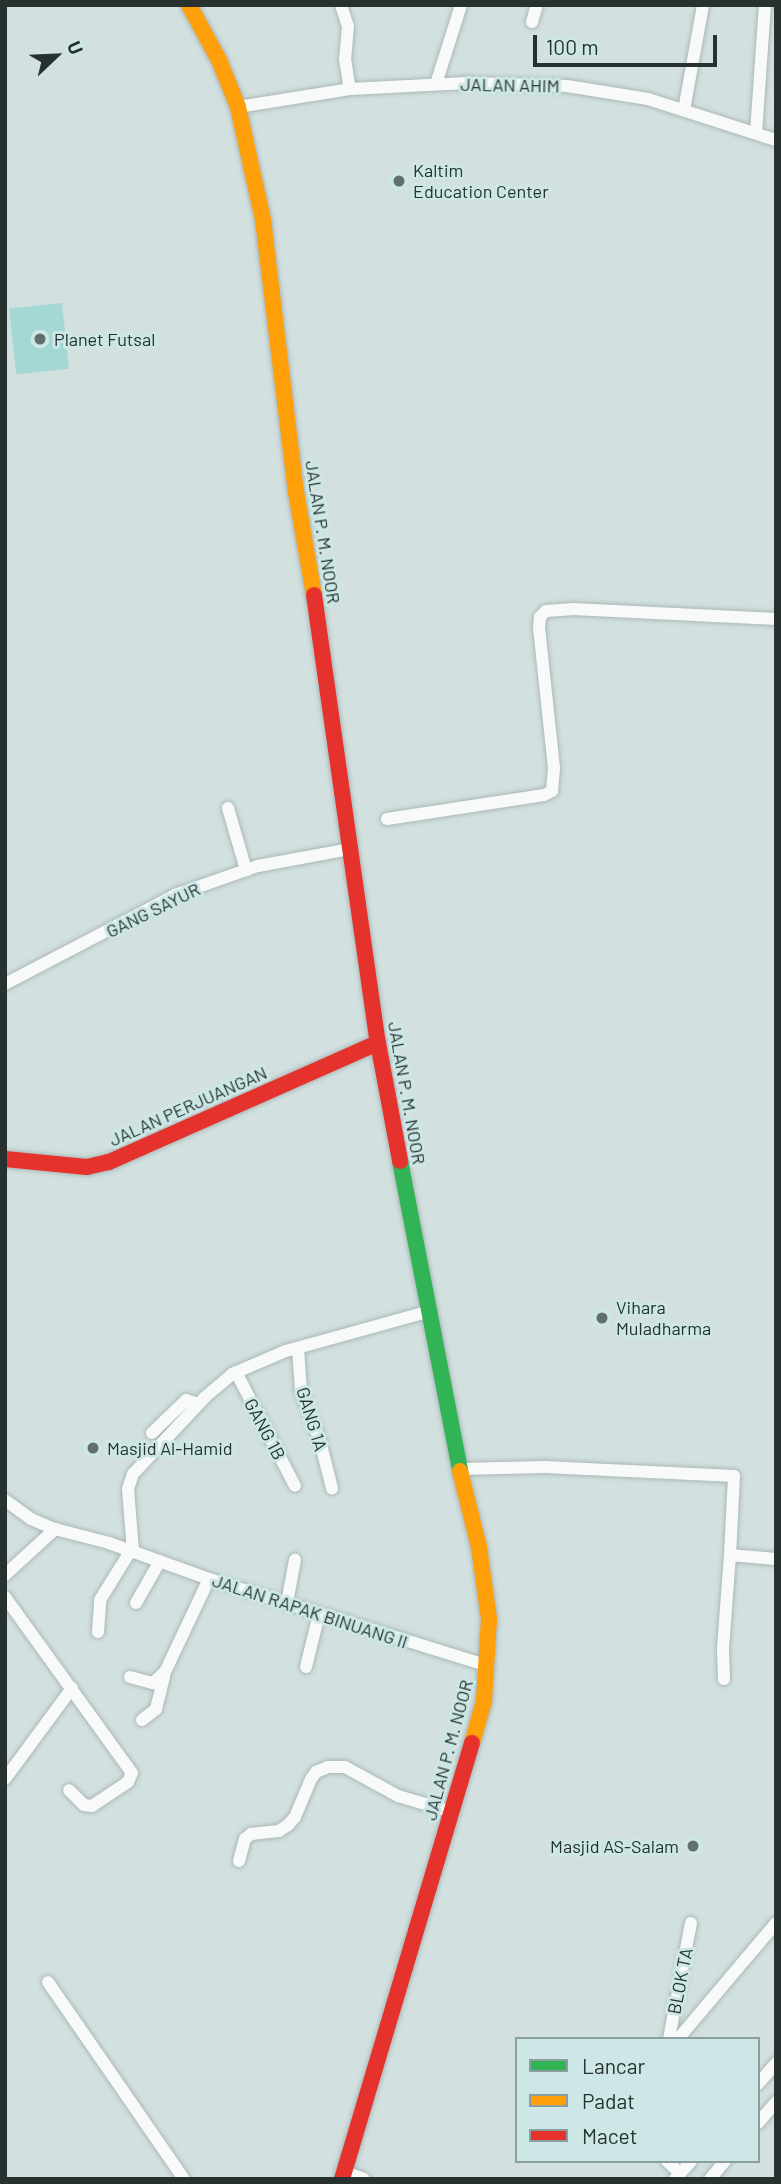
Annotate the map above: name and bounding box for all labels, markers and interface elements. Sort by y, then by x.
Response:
north arrow [21,21,91,91]
scale bar [536,21,720,65]
text: 100 m [546,34,599,59]
text: U [63,38,89,58]
street label: JALAN AHIM [460,73,560,97]
place label: Kaltim Education Center [413,160,549,202]
marker: Kaltim Education Center [391,173,407,189]
place label: Planet Futsal [54,328,155,350]
marker: Planet Futsal [32,331,48,347]
street label: JALAN P. M. NOOR [301,459,345,605]
street label: GANG SAYUR [103,878,203,942]
street label: JALAN P. M. NOOR [384,1020,430,1166]
street label: JALAN PERJUANGAN [106,1061,270,1151]
place label: Vihara Muladharma [616,1297,711,1340]
marker: Vihara Muladharma [594,1310,610,1326]
street label: GANG 1A [292,1384,332,1454]
street label: GANG 1B [240,1395,290,1463]
place label: Masjid Al-Hamid [107,1437,233,1459]
marker: Masjid Al-Hamid [85,1440,101,1456]
street label: JALAN RAPAK BINUANG II [210,1569,410,1653]
street label: JALAN P. M. NOOR [419,1677,477,1823]
place label: Masjid AS-Salam [550,1835,679,1857]
marker: Masjid AS-Salam [685,1838,701,1854]
street label: BLOK TA [663,1946,697,2016]
legend [515,2037,760,2163]
text: Lancar [582,2053,645,2078]
text: Padat [582,2088,635,2113]
text: Macet [582,2123,637,2148]

